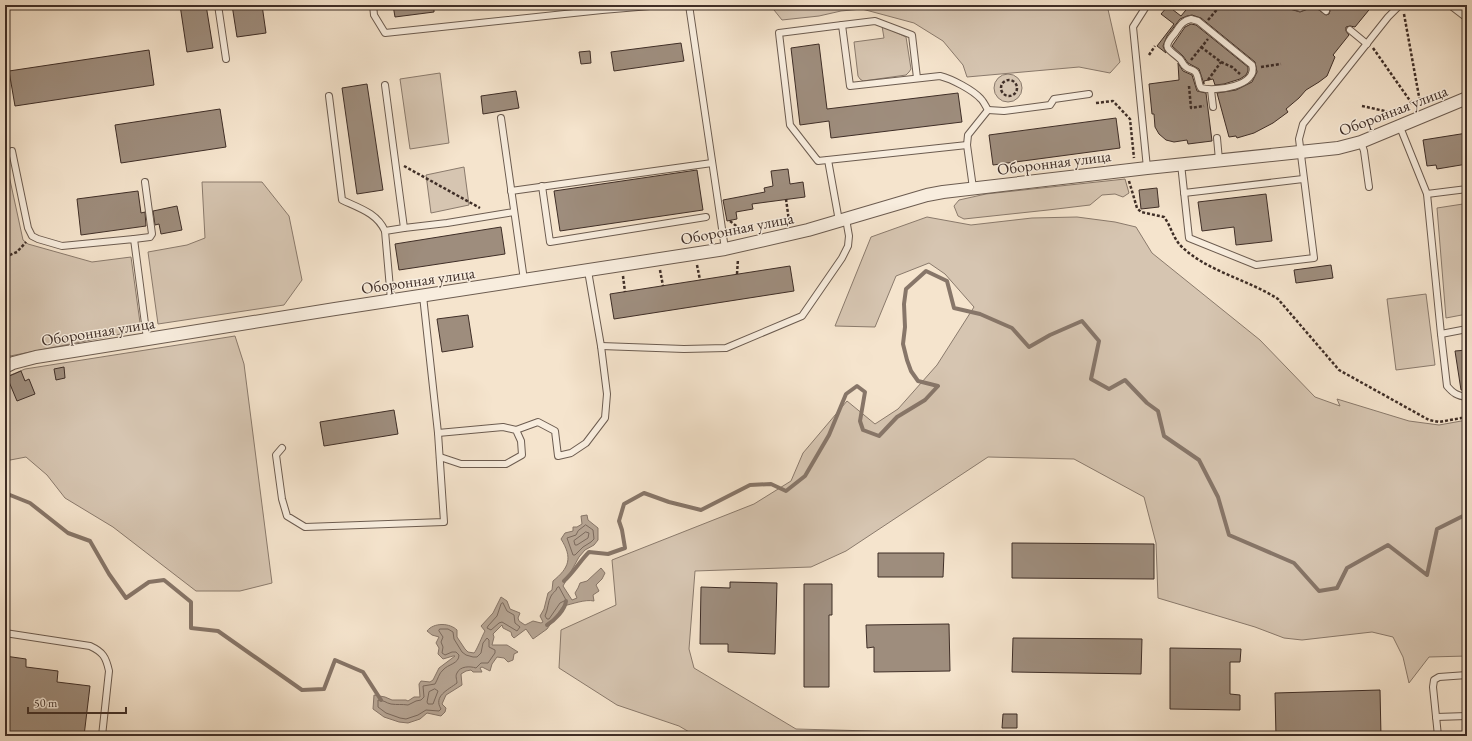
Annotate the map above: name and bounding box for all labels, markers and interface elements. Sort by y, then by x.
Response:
street label: Оборонная улица [1336,80,1451,141]
street label: Оборонная улица [996,145,1113,180]
street label: Оборонная улица [679,207,796,250]
street label: Оборонная улица [360,262,477,299]
street label: Оборонная улица [40,312,157,351]
scale bar [28,689,126,715]
text: 50 m [34,695,58,711]

